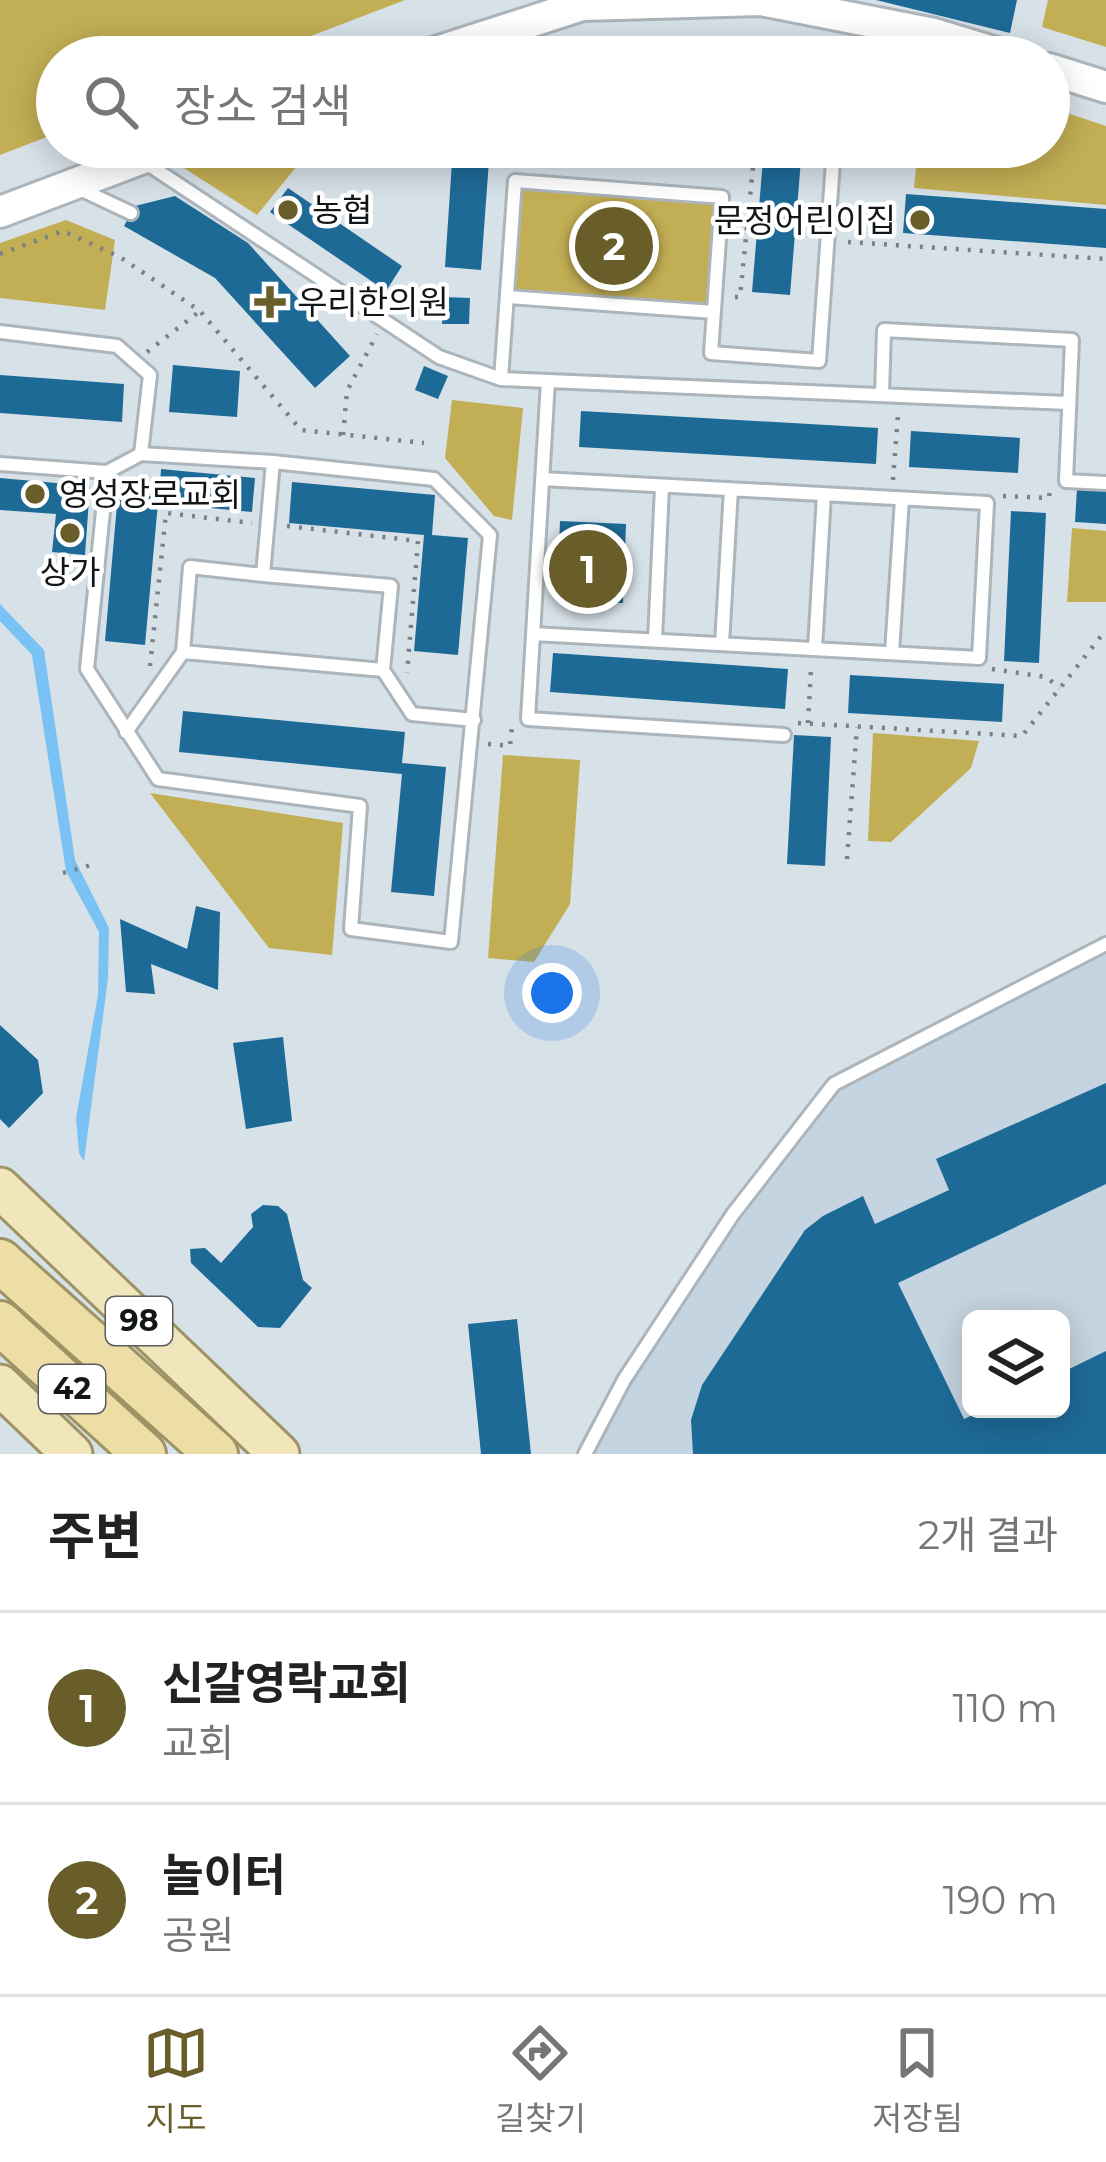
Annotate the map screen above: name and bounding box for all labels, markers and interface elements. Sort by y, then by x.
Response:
search box [36,36,1070,168]
icon: search [78,69,144,135]
text: 장소 검색 [174,78,351,133]
place label: 농협 [312,190,373,230]
marker: 농협 [275,197,301,223]
place label: 문정어린이집 [714,200,896,240]
pin: 2 [575,201,653,291]
marker: 문정어린이집 [907,207,933,233]
place label: 우리한의원 [297,282,449,322]
marker: 우리한의원 [254,286,286,318]
place label: 영성장로교회 [59,474,241,514]
marker: 영성장로교회 [22,481,48,507]
marker: 상가 [57,520,83,546]
pin: 1 [549,524,627,614]
place label: 상가 [40,552,100,592]
your location [522,963,582,1023]
road number: 98 [106,1297,172,1345]
map controls [962,1310,1070,1418]
button: layers [962,1310,1070,1418]
road number: 42 [39,1365,105,1413]
text: 주변 [48,1505,142,1567]
text: 2개 결과 [918,1511,1058,1559]
text: 신갈영락교회 [162,1655,410,1710]
text: 1 [79,1684,95,1732]
text: 110 m [952,1684,1058,1732]
text: 교회 [162,1719,234,1767]
text: 놀이터 [162,1847,286,1902]
text: 2 [75,1876,99,1924]
text: 190 m [943,1876,1058,1924]
text: 공원 [162,1911,234,1959]
tab: 지도 [143,2020,209,2140]
tab: 길찾기 [495,2020,586,2140]
tab: 저장됨 [872,2020,963,2140]

